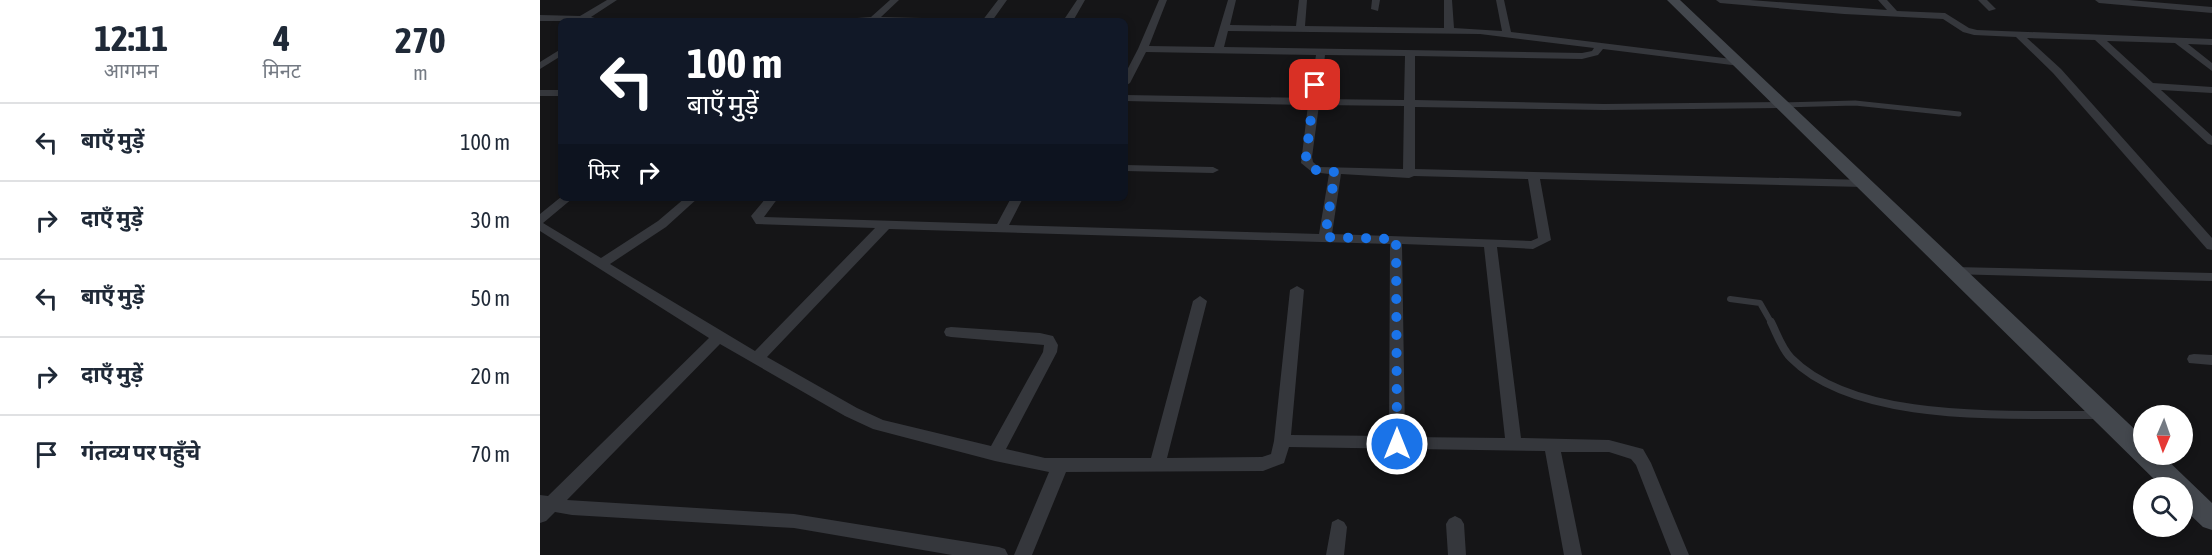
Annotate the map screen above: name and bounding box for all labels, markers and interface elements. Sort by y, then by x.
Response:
text: 12:11 [94,17,168,59]
text: 4 [273,17,290,59]
text: 270 [395,19,446,61]
text: 100 m [687,39,782,87]
icon: left [588,42,666,120]
text: आगमन [104,59,159,82]
text: मिनट [263,59,301,82]
pin [1289,59,1340,110]
text: m [413,61,428,84]
icon: arrive [1298,68,1331,101]
text: बाएँ मुड़ें [687,89,759,120]
icon: left [30,126,63,159]
text: बाएँ मुड़ें [81,127,144,153]
text: 100 m [460,129,510,155]
icon: right [632,156,665,189]
text: फिर [588,158,620,184]
icon: right [30,204,63,237]
text: दाएँ मुड़ें [81,205,143,231]
text: 30 m [470,207,510,233]
icon: left [30,282,63,315]
text: बाएँ मुड़ें [81,283,144,309]
text: 50 m [470,285,510,311]
icon: right [30,360,63,393]
text: दाएँ मुड़ें [81,361,143,387]
text: 20 m [470,363,510,389]
north arrow [2133,405,2193,465]
map controls [2133,405,2193,537]
position arrow [1365,412,1429,476]
icon: arrive [30,438,63,471]
text: गंतव्य पर पहुँचे [81,439,200,465]
text: 70 m [470,441,510,467]
button: search [2133,477,2193,537]

